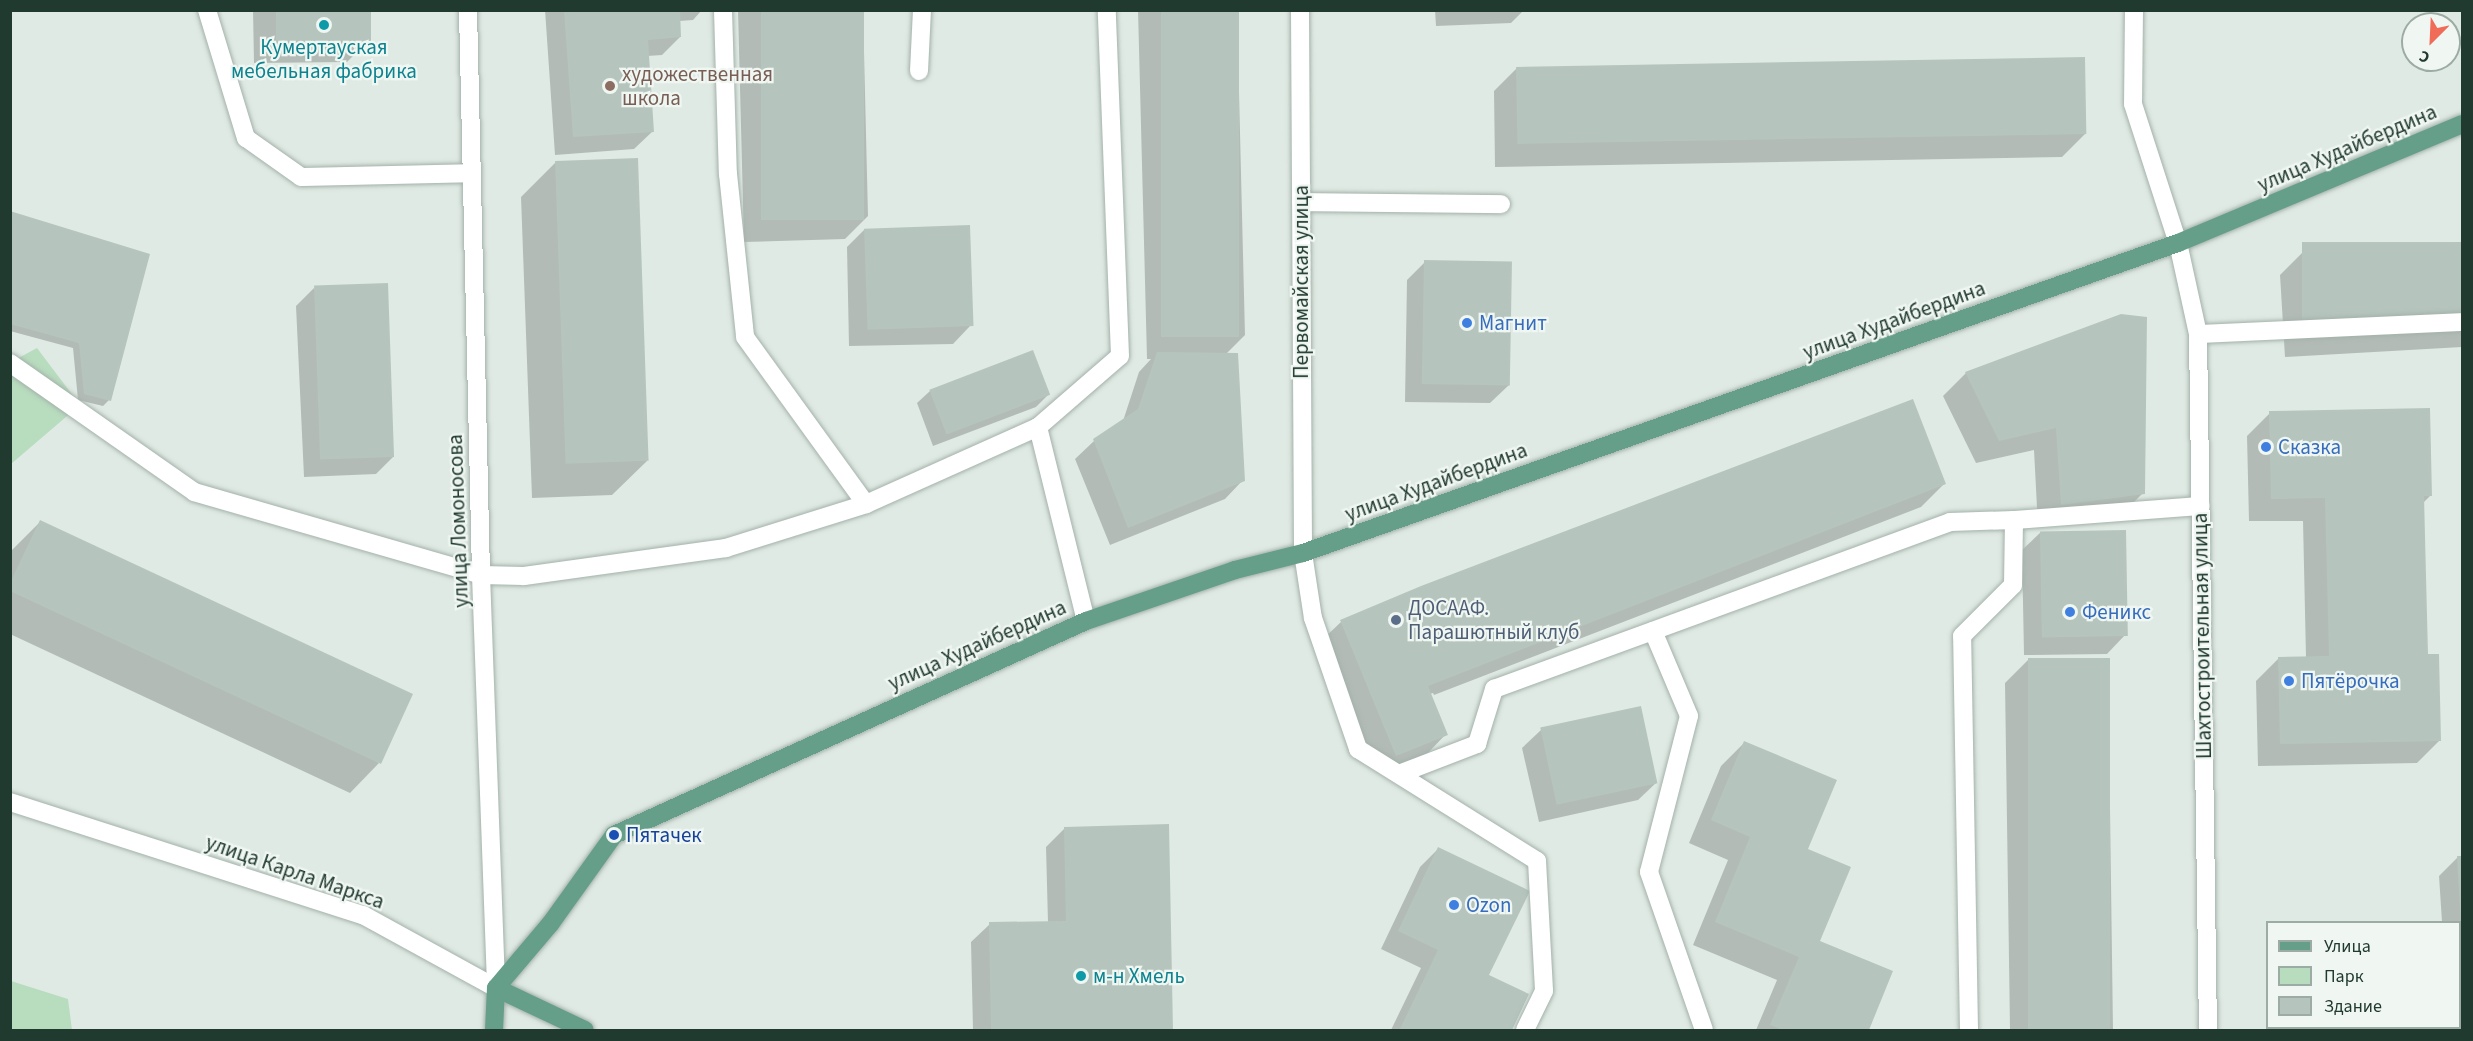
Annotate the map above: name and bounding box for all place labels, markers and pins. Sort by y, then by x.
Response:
marker: Кумертауская мебельная фабрика [317,18,331,32]
place label: Кумертауская мебельная фабрика [231,34,417,84]
place label: художественная школа [622,61,773,111]
marker: художественная школа [603,79,617,93]
place label: Магнит [1479,310,1547,336]
marker: Магнит [1460,316,1474,330]
place label: Сказка [2278,434,2341,460]
marker: Сказка [2259,440,2273,454]
place label: ДОСААФ. Парашютный клуб [1408,595,1579,645]
place label: Феникс [2082,599,2151,625]
marker: Феникс [2063,605,2077,619]
marker: ДОСААФ. Парашютный клуб [1389,613,1403,627]
place label: Пятёрочка [2301,668,2400,694]
marker: Пятёрочка [2282,674,2296,688]
place label: Пятачек [626,822,702,848]
marker: Пятачек [607,828,621,842]
place label: Ozon [1466,892,1511,918]
marker: Ozon [1447,898,1461,912]
place label: м-н Хмель [1093,963,1185,989]
marker: м-н Хмель [1074,969,1088,983]

